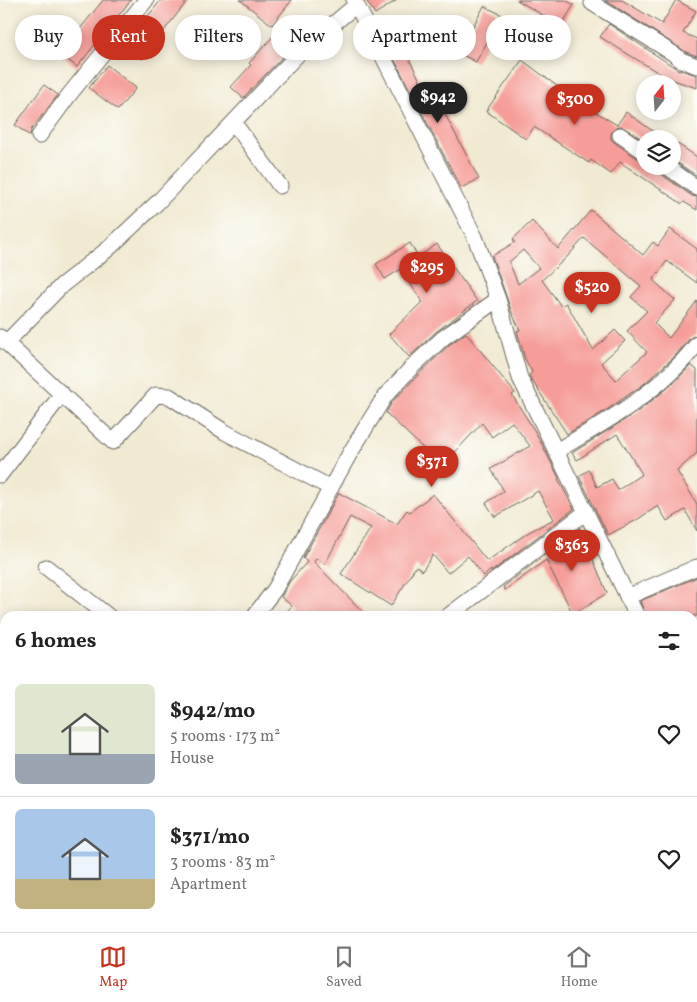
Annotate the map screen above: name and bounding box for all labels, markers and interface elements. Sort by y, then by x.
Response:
chip: Buy [15,15,82,60]
chip: Rent [92,15,165,60]
chip: Filters [175,15,261,60]
chip: New [271,15,343,60]
chip: Apartment [353,15,476,60]
chip: House [486,15,571,60]
north arrow [636,75,681,120]
map controls [636,75,681,175]
pin: $942 [408,82,468,124]
pin: $300 [545,84,605,126]
text: $942 [420,87,456,109]
text: $300 [557,89,593,111]
button: layers [636,130,681,175]
pin: $295 [397,252,457,294]
text: $295 [410,257,444,279]
pin: $520 [562,272,622,314]
text: $520 [575,277,609,299]
pin: $371 [402,446,462,488]
text: $371 [416,451,448,473]
pin: $363 [542,530,602,572]
text: $363 [555,535,589,557]
text: 6 homes [15,627,96,656]
icon: filters [655,627,683,655]
text: $942/mo [170,697,255,726]
icon: home [55,704,115,764]
icon: heart [655,720,683,748]
text: 5 rooms · 173 m² [170,726,280,748]
text: House [170,748,214,770]
text: $371/mo [170,823,250,852]
icon: home [55,829,115,889]
icon: heart [655,845,683,873]
text: 3 rooms · 83 m² [170,852,275,874]
text: Apartment [170,874,247,896]
tab: Map [99,943,127,992]
tab: Saved [326,943,362,992]
tab: Home [561,943,598,992]

